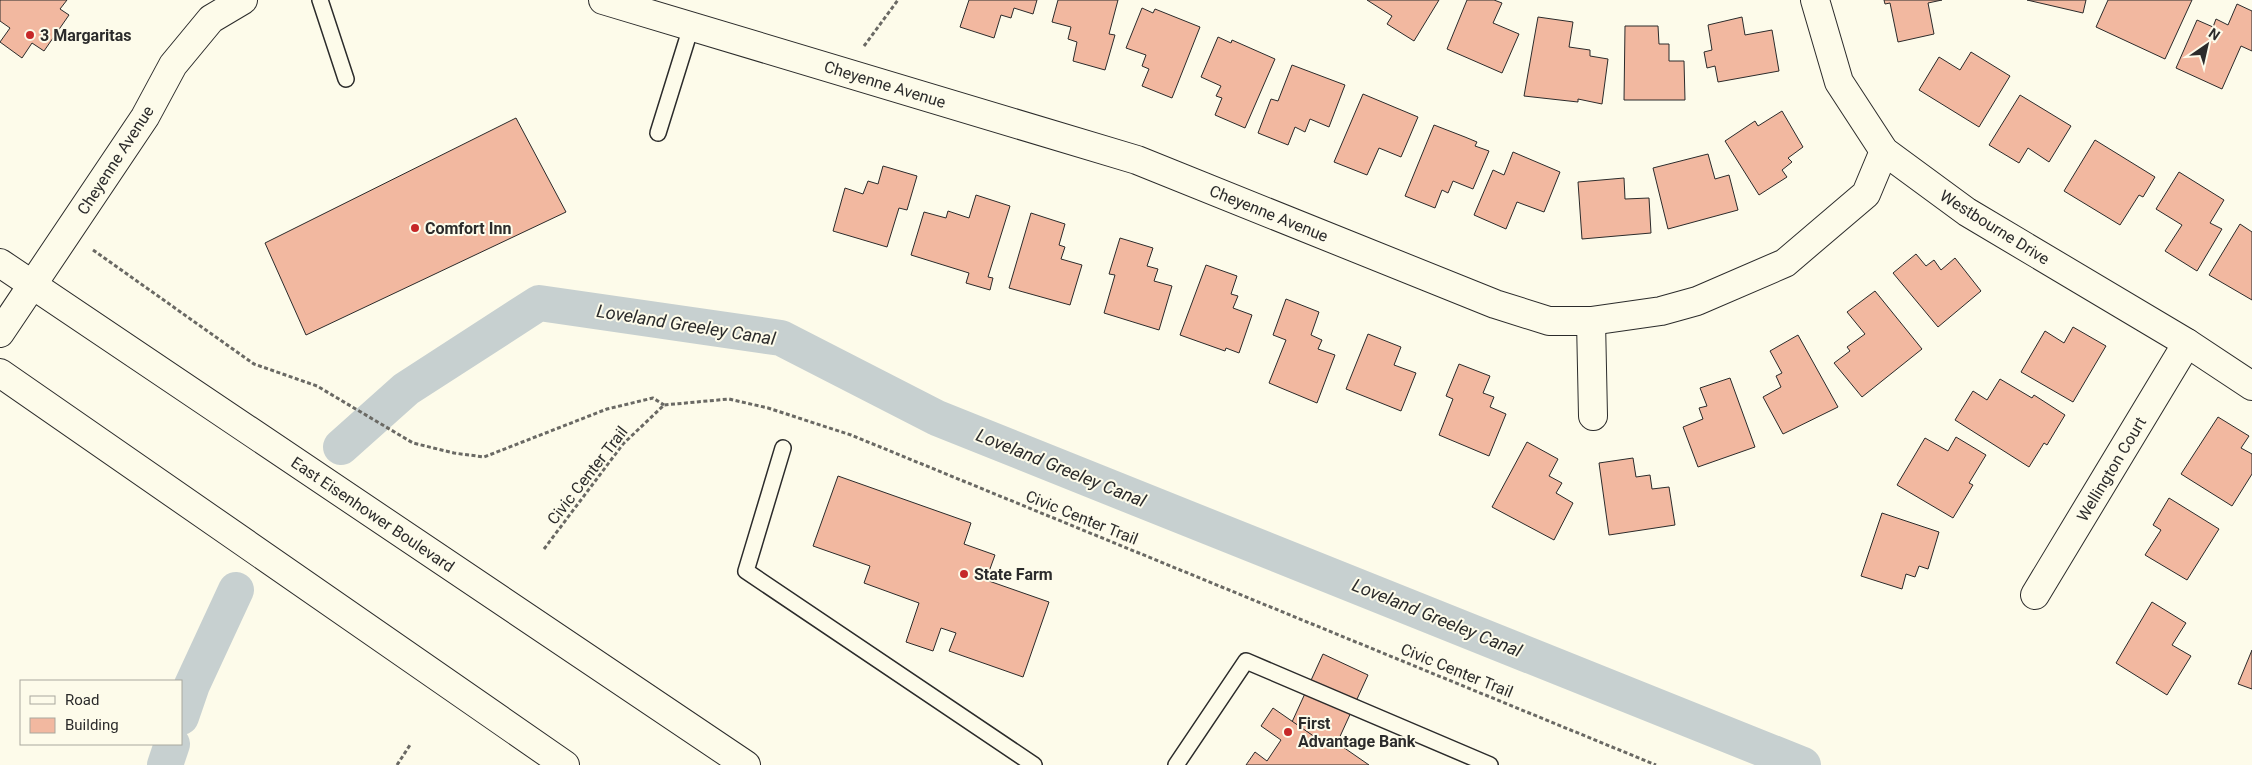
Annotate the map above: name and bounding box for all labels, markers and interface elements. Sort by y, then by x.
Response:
north arrow [2182,20,2232,70]
text: N [2206,25,2223,44]
place label: 3 Margaritas [40,26,131,45]
marker: 3 Margaritas [24,29,36,41]
street label: Cheyenne Avenue [822,57,948,112]
street label: Cheyenne Avenue [73,102,158,218]
street label: Cheyenne Avenue [1207,181,1331,246]
street label: Westbourne Drive [1936,186,2053,269]
place label: Comfort Inn [425,219,511,238]
marker: Comfort Inn [409,222,421,234]
water label: Loveland Greeley Canal [595,300,778,349]
street label: Wellington Court [2073,414,2150,525]
street label: Civic Center Trail [543,422,632,528]
water label: Loveland Greeley Canal [973,424,1150,511]
street label: East Eisenhower Boulevard [288,453,458,576]
street label: Civic Center Trail [1023,486,1141,549]
place label: State Farm [974,565,1053,584]
marker: State Farm [958,568,970,580]
water label: Loveland Greeley Canal [1349,574,1526,661]
street label: Civic Center Trail [1398,639,1516,702]
legend [20,680,182,745]
text: Road [65,691,99,709]
place label: First Advantage Bank [1298,714,1416,751]
text: Building [65,716,119,734]
marker: First Advantage Bank [1282,726,1294,738]

